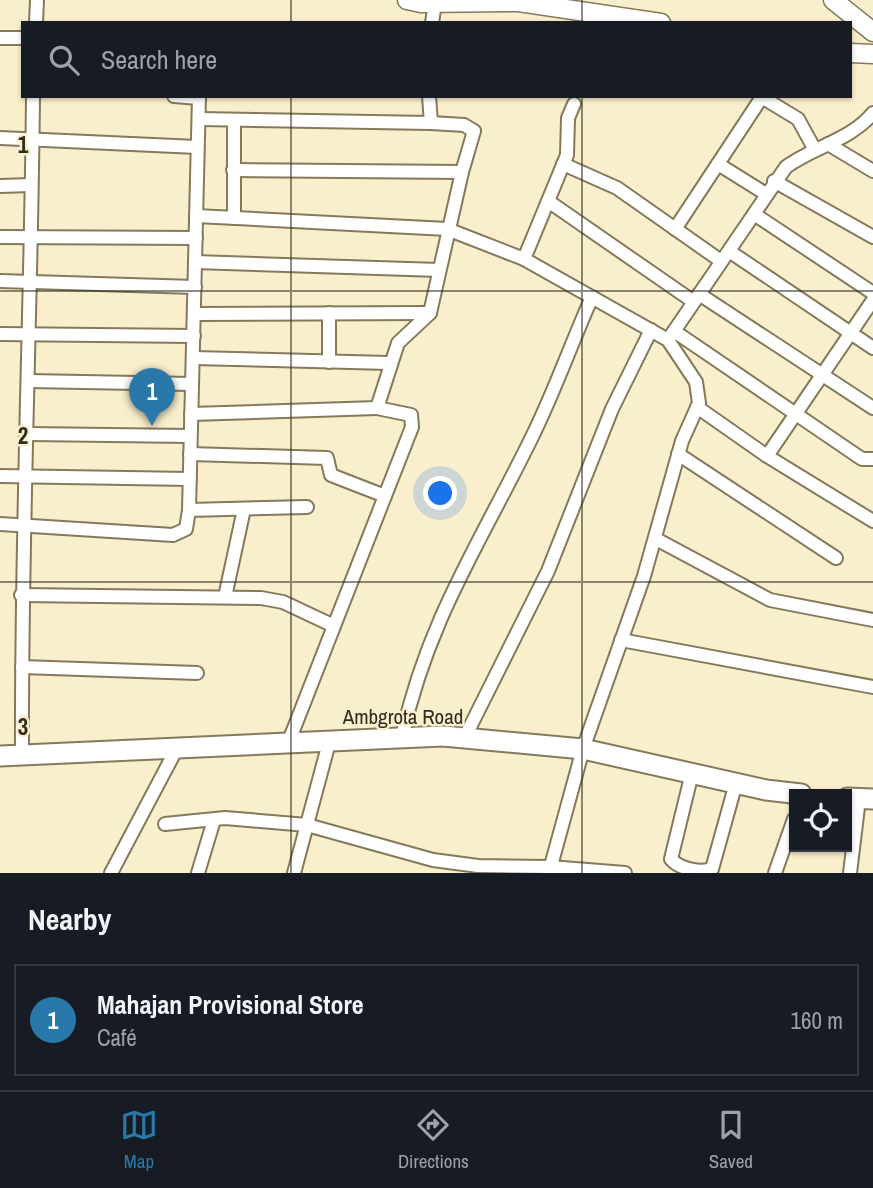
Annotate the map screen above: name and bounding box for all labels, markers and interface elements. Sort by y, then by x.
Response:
search box [21,21,852,98]
icon: search [45,41,83,79]
text: Search here [101,42,217,77]
text: 1 [18,129,29,160]
pin: 1 [129,368,175,426]
text: 2 [18,420,28,451]
your location [423,476,457,510]
street label: Ambgrota Road [342,702,463,731]
text: 3 [18,711,28,742]
map controls [789,789,852,852]
button: locate [789,789,852,852]
text: Nearby [28,899,111,939]
text: Mahajan Provisional Store [97,987,364,1022]
text: 1 [48,1005,58,1036]
text: 160 m [791,1005,843,1036]
text: Café [97,1022,137,1053]
tab: Map [120,1106,158,1174]
tab: Directions [398,1106,469,1174]
tab: Saved [709,1106,753,1174]

